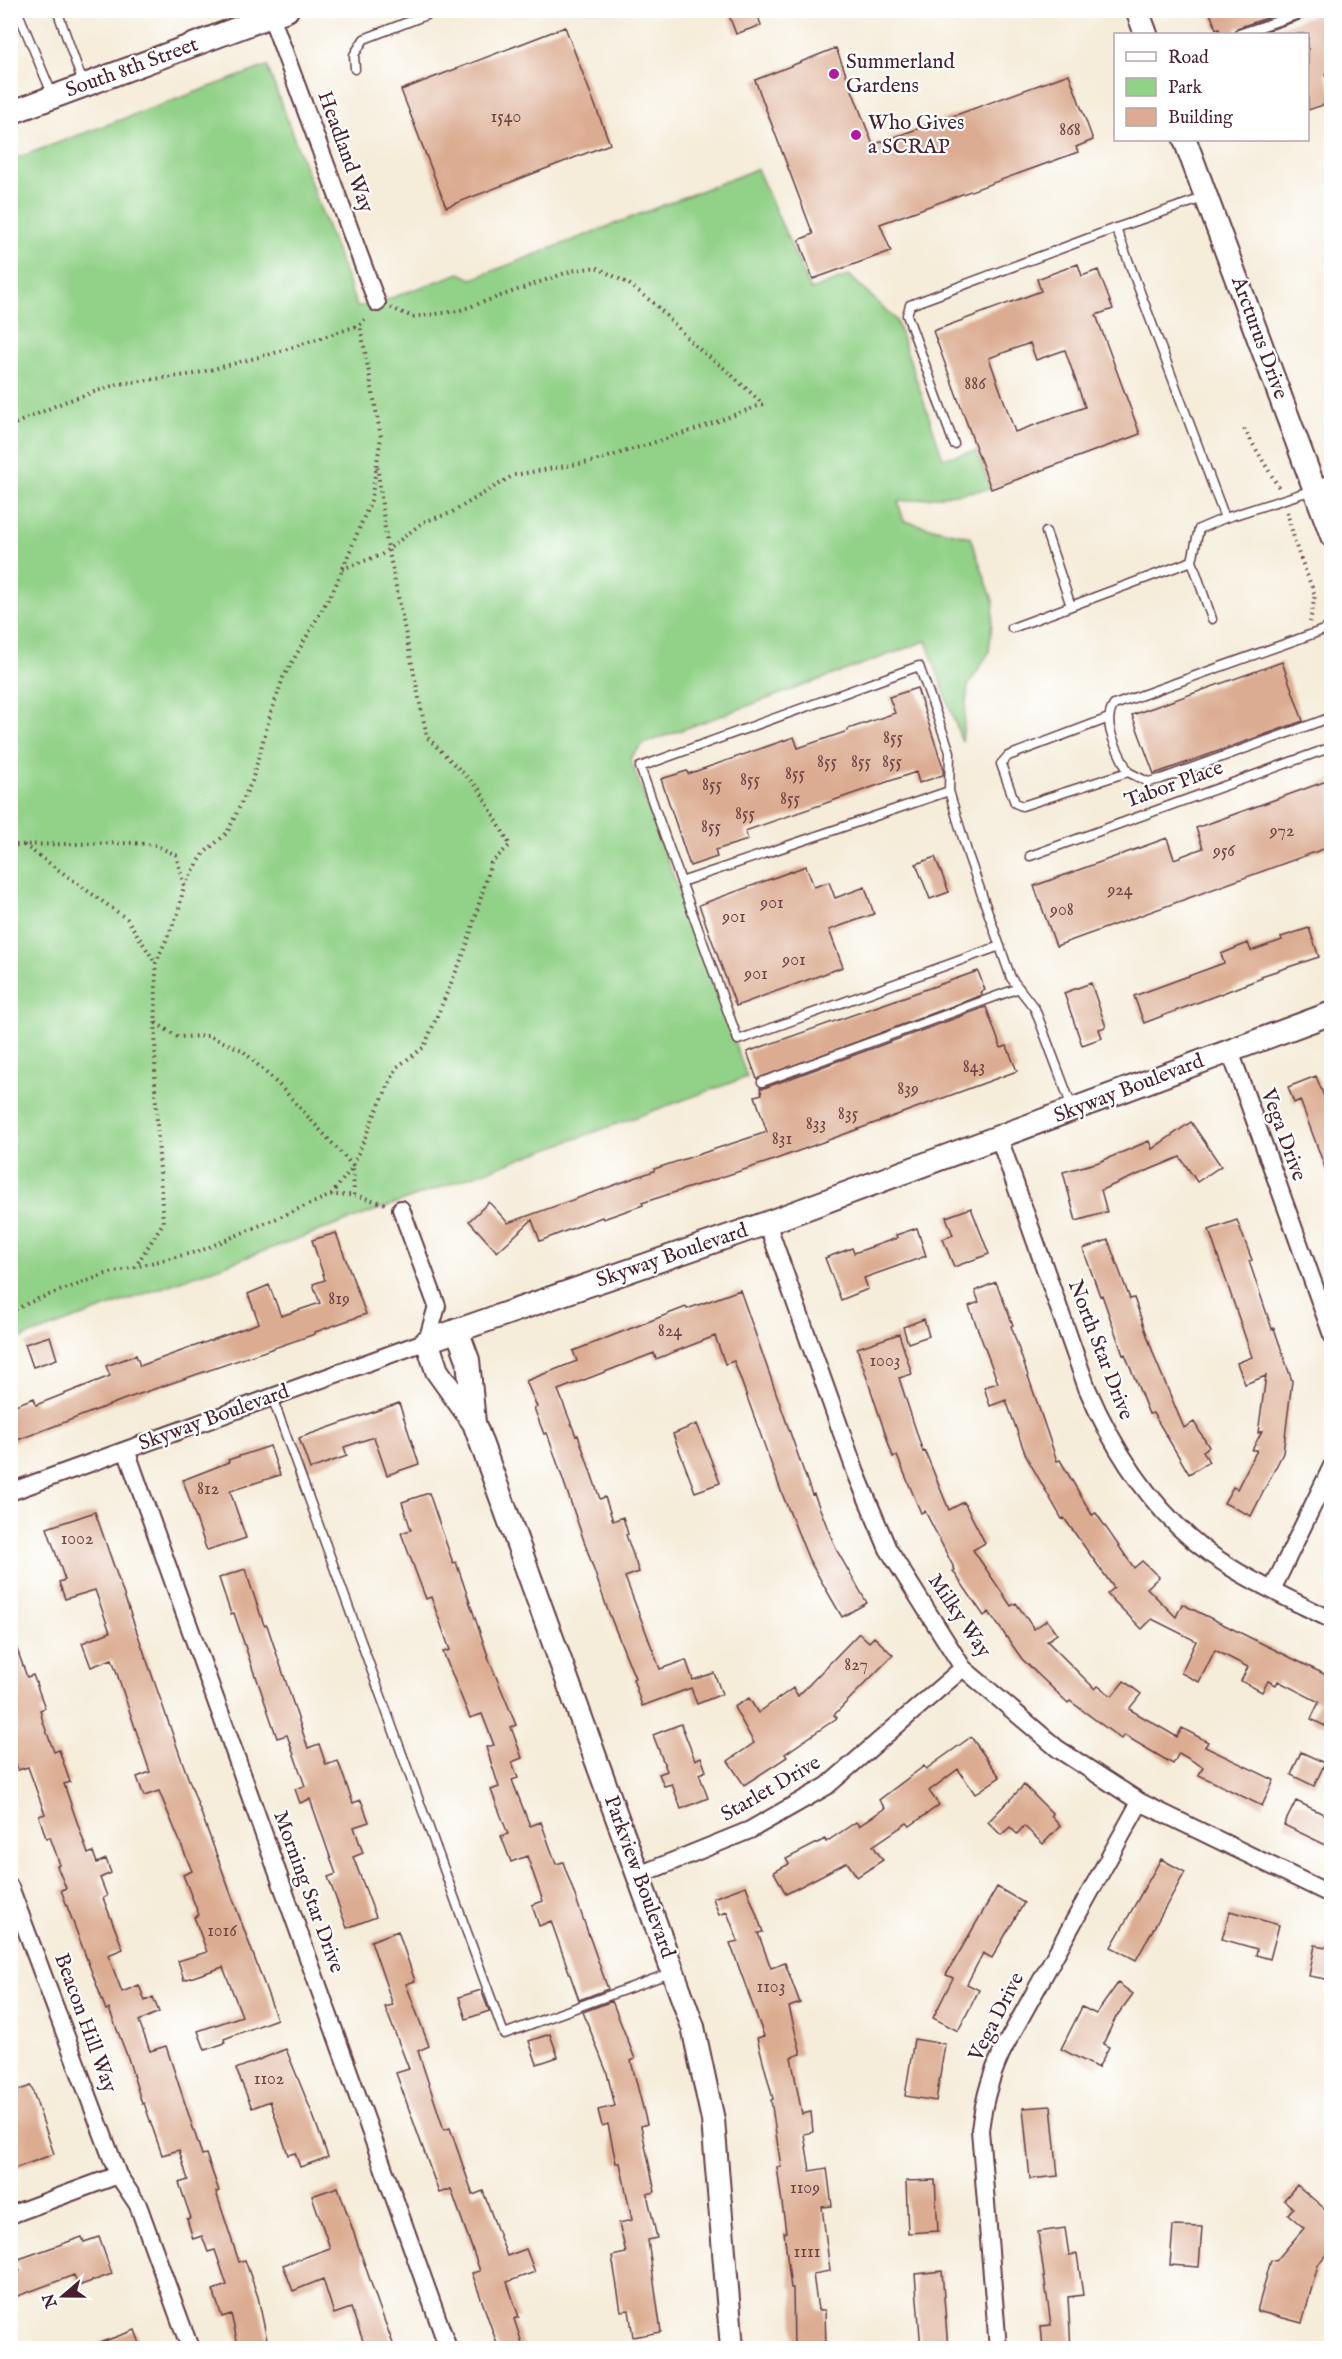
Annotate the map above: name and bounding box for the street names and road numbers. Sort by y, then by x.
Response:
street label: South 8th Street [62,32,202,104]
street label: Headland Way [311,88,380,217]
street label: Arcturus Drive [1224,272,1294,403]
street label: Tabor Place [1121,755,1227,815]
street label: Skyway Boulevard [1050,1048,1209,1130]
street label: Vega Drive [1254,1084,1312,1185]
street label: Skyway Boulevard [593,1217,752,1295]
street label: North Star Drive [1061,1276,1139,1424]
street label: Skyway Boulevard [135,1378,294,1458]
street label: Milky Way [921,1569,997,1664]
street label: Starlet Drive [716,1749,826,1828]
street label: Parkview Boulevard [597,1792,681,1963]
street label: Morning Star Drive [266,1807,350,1977]
street label: Beacon Hill Way [47,1950,123,2097]
street label: Vega Drive [963,1968,1031,2067]

